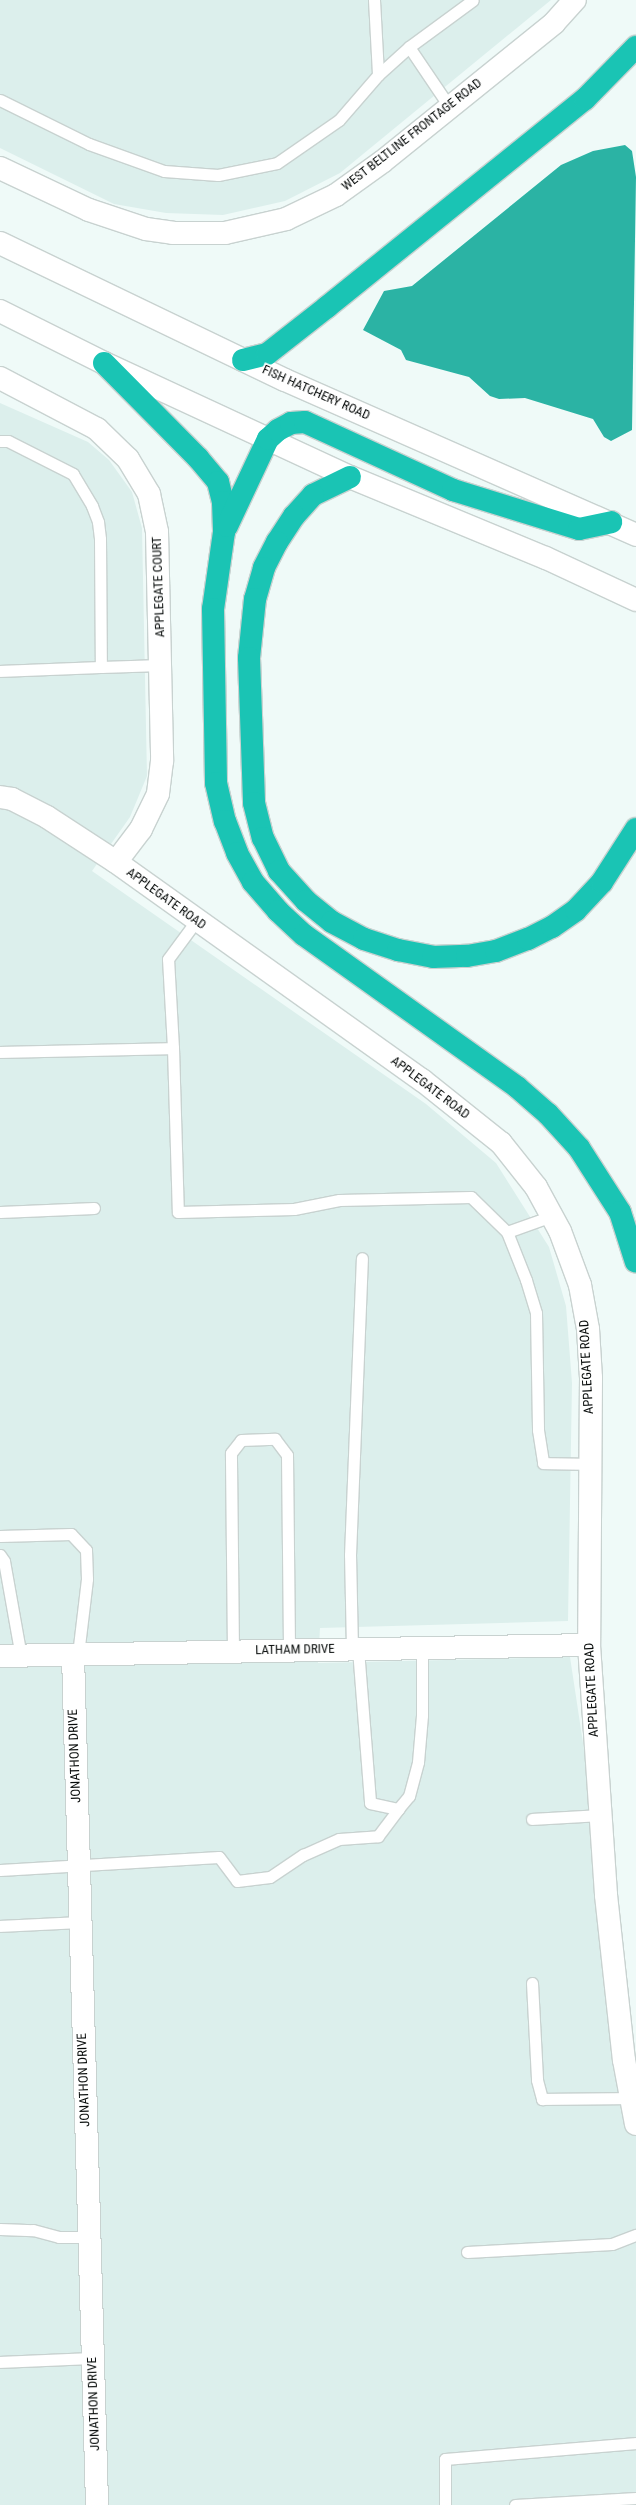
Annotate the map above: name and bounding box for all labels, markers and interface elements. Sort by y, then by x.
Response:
street label: WEST BELTLINE FRONTAGE ROAD [339,75,485,195]
street label: FISH HATCHERY ROAD [260,362,372,424]
street label: APPLEGATE COURT [149,536,169,638]
street label: APPLEGATE ROAD [123,865,209,933]
street label: APPLEGATE ROAD [388,1053,472,1123]
street label: APPLEGATE ROAD [577,1319,597,1415]
street label: LATHAM DRIVE [255,1642,335,1658]
street label: APPLEGATE ROAD [582,1642,602,1738]
street label: JONATHON DRIVE [66,1709,84,1803]
street label: JONATHON DRIVE [75,2033,93,2127]
street label: JONATHON DRIVE [85,2357,103,2451]

